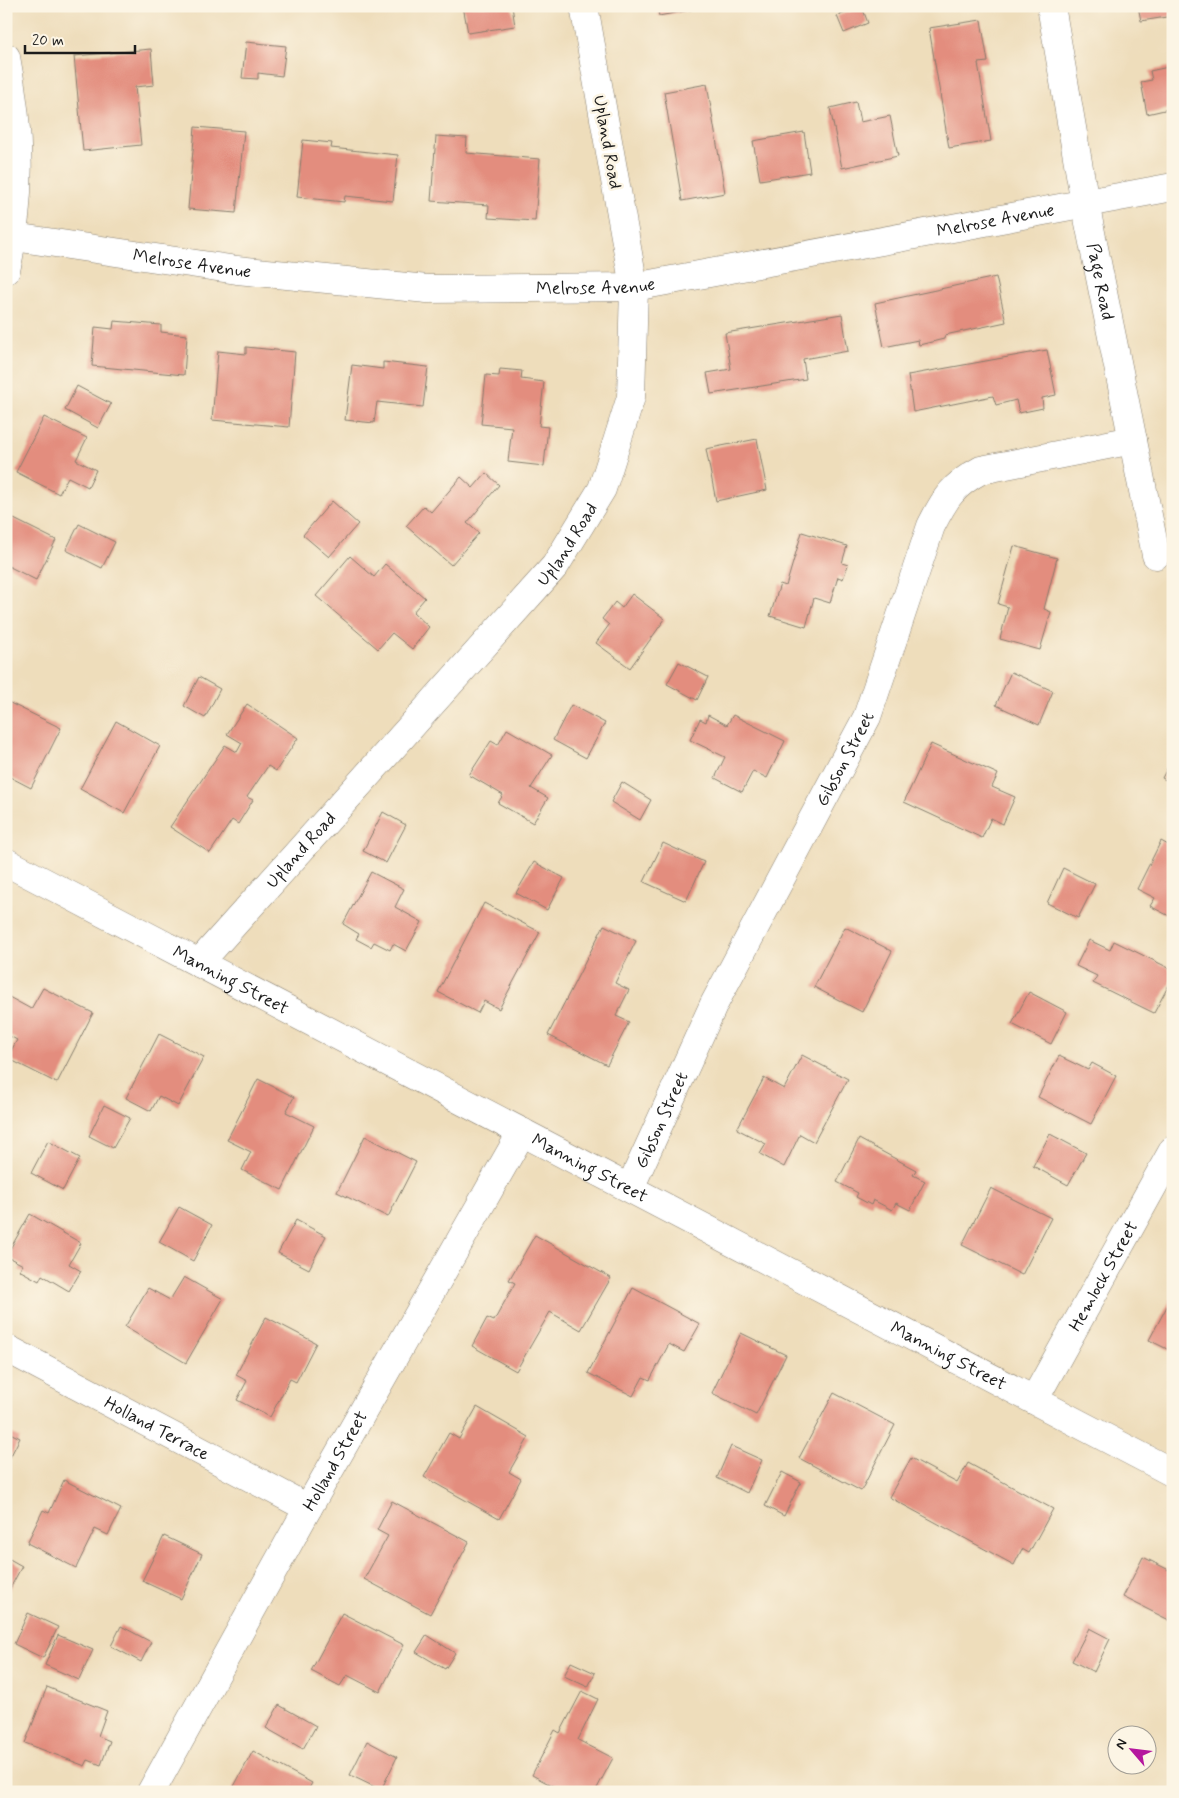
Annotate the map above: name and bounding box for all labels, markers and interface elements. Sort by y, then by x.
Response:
scale bar [25,22,135,54]
text: 20 m [32,31,64,51]
street label: Upland Road [587,93,627,191]
street label: Melrose Avenue [935,198,1056,244]
street label: Page Road [1080,241,1119,322]
street label: Melrose Avenue [131,244,252,284]
street label: Melrose Avenue [536,272,657,301]
street label: Upland Road [532,499,604,592]
street label: Gibson Street [811,709,881,811]
street label: Upland Road [261,807,342,894]
street label: Manning Street [168,940,293,1021]
street label: Gibson Street [630,1068,695,1172]
street label: Manning Street [527,1128,652,1209]
street label: Hemlock Street [1064,1217,1144,1336]
street label: Manning Street [886,1316,1010,1397]
street label: Holland Terrace [100,1391,214,1467]
street label: Holland Street [298,1407,374,1516]
north arrow [1106,1726,1156,1776]
text: N [1111,1736,1132,1753]

